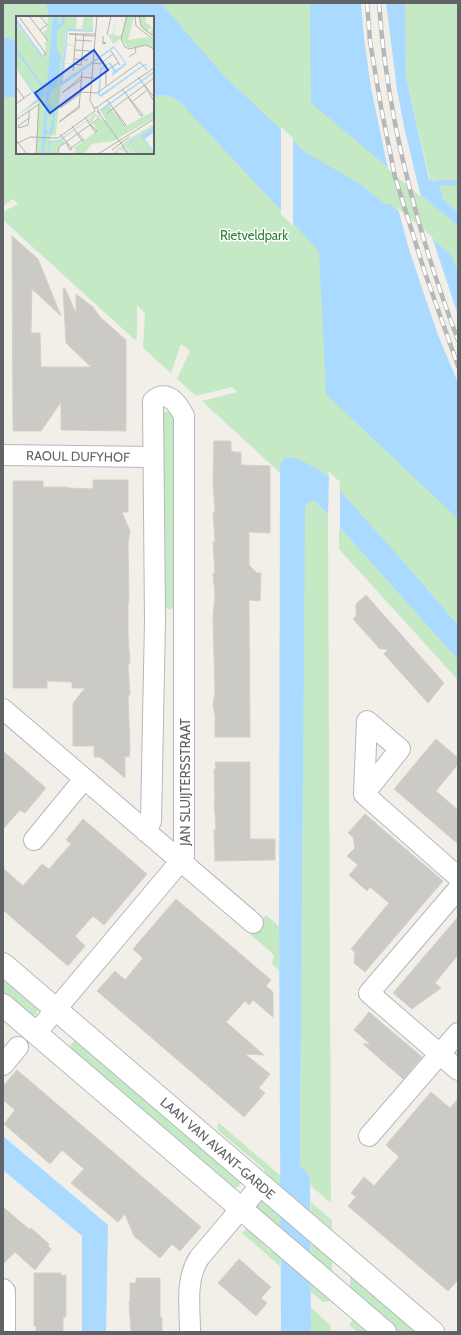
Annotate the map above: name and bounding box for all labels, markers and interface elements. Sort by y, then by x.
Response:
inset map [16,16,154,154]
park label: Rietveldpark [220,227,288,243]
street label: RAOUL DUFYHOF [26,447,130,465]
street label: JAN SLUIJTERSSTRAAT [177,718,193,847]
street label: LAAN VAN AVANT-GARDE [157,1094,279,1202]

